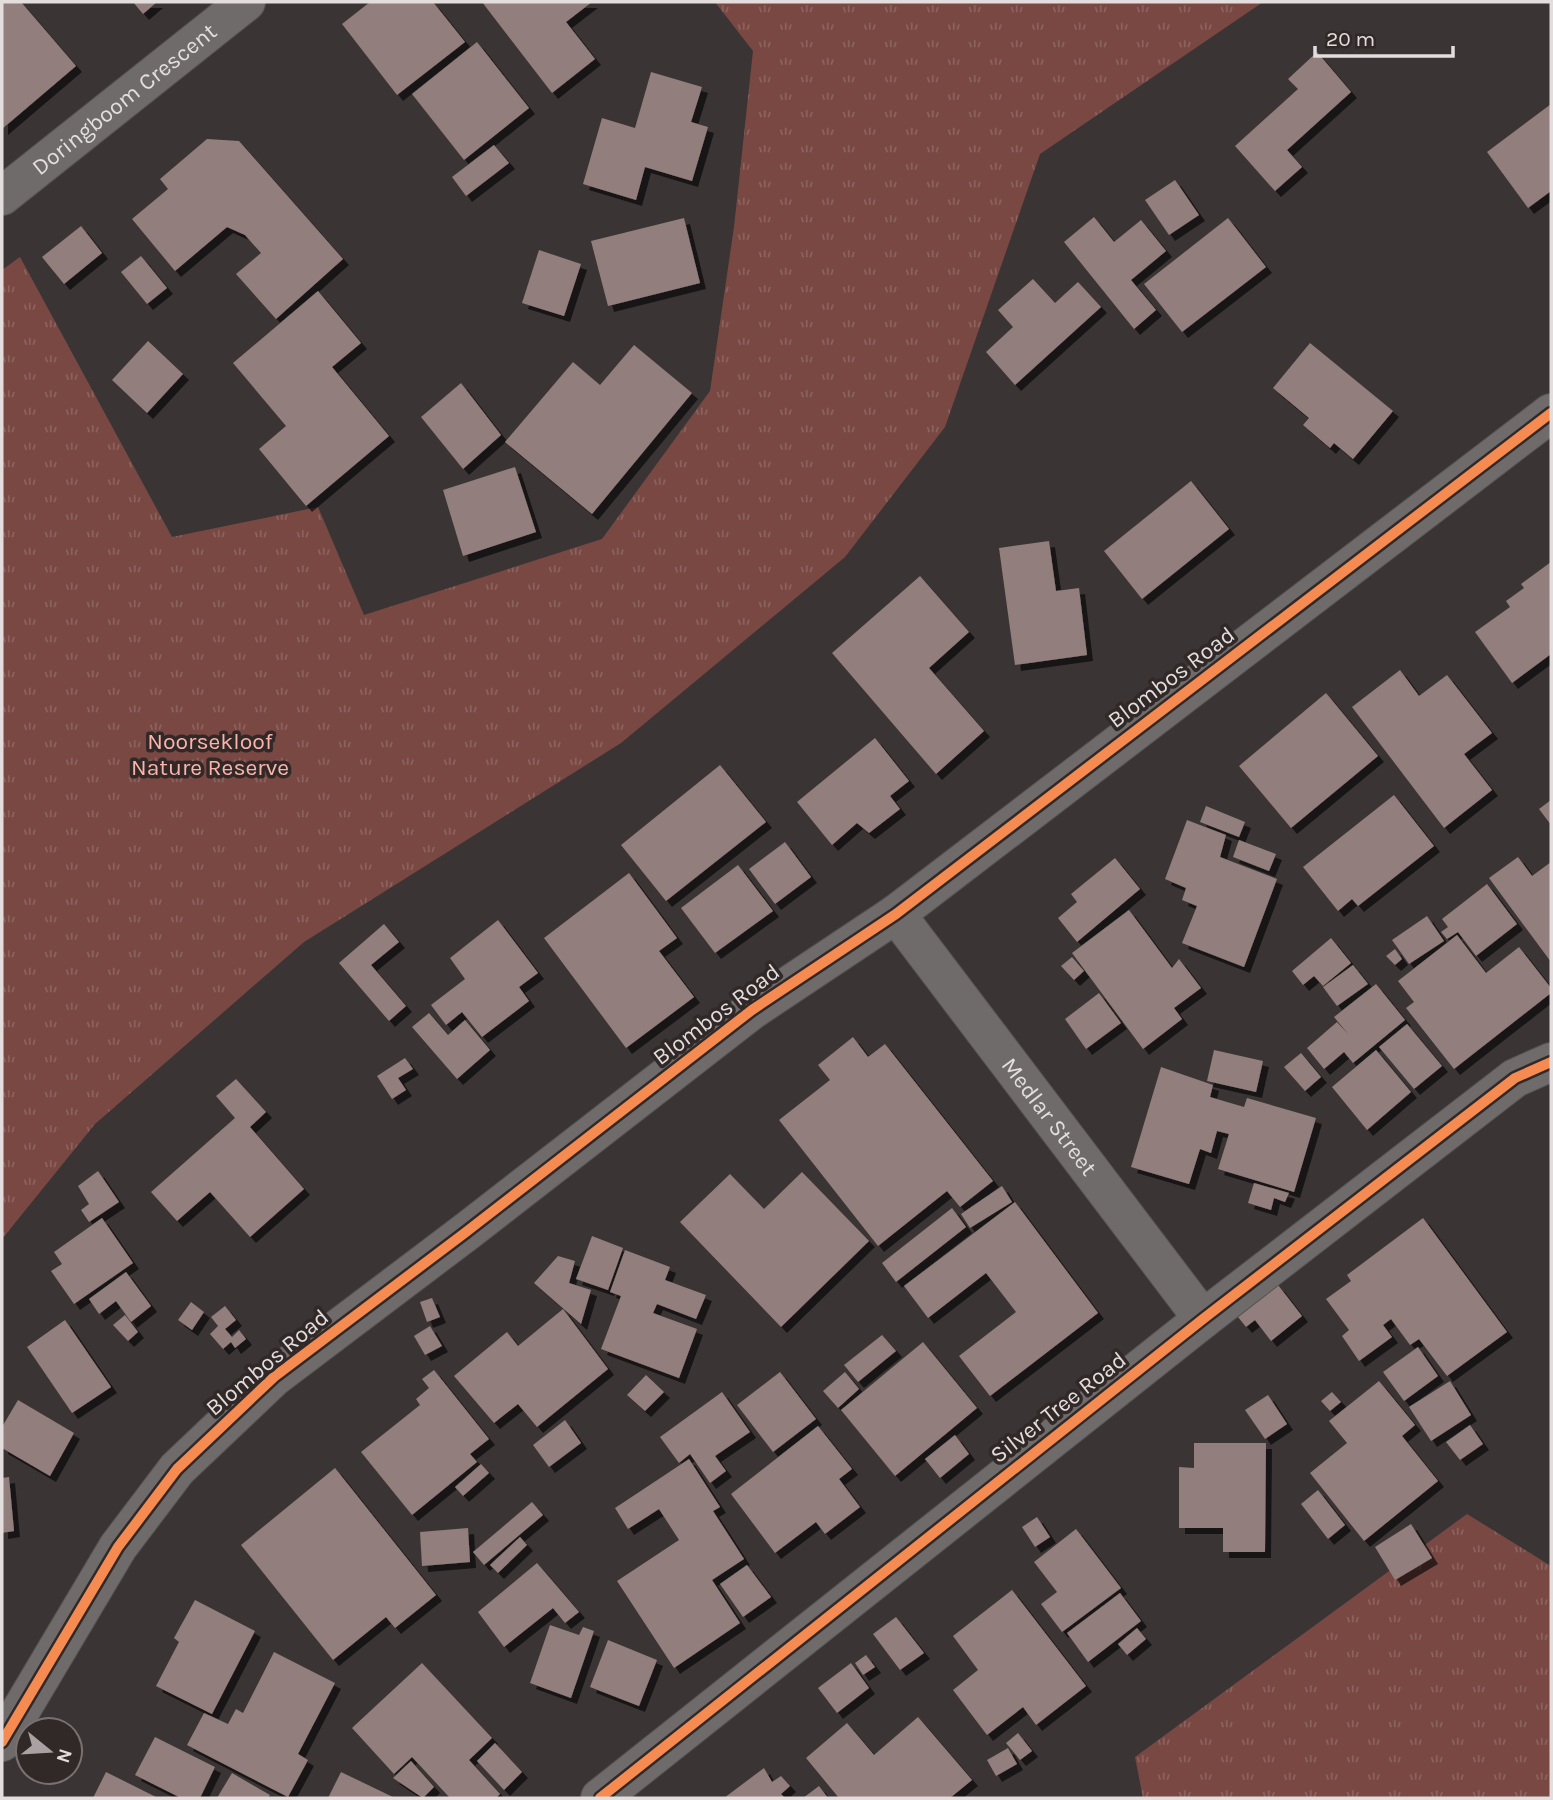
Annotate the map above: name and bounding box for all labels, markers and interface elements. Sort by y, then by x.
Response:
scale bar [1315,14,1453,58]
street label: Doringboom Crescent [27,18,222,181]
text: 20 m [1326,27,1375,51]
street label: Blombos Road [1103,621,1240,734]
park label: Noorsekloof Nature Reserve [131,728,289,781]
street label: Blombos Road [648,958,785,1071]
street label: Medlar Street [996,1052,1103,1181]
street label: Blombos Road [201,1303,334,1421]
street label: Silver Tree Road [985,1346,1131,1469]
north arrow [14,1716,84,1786]
text: N [52,1746,77,1766]

